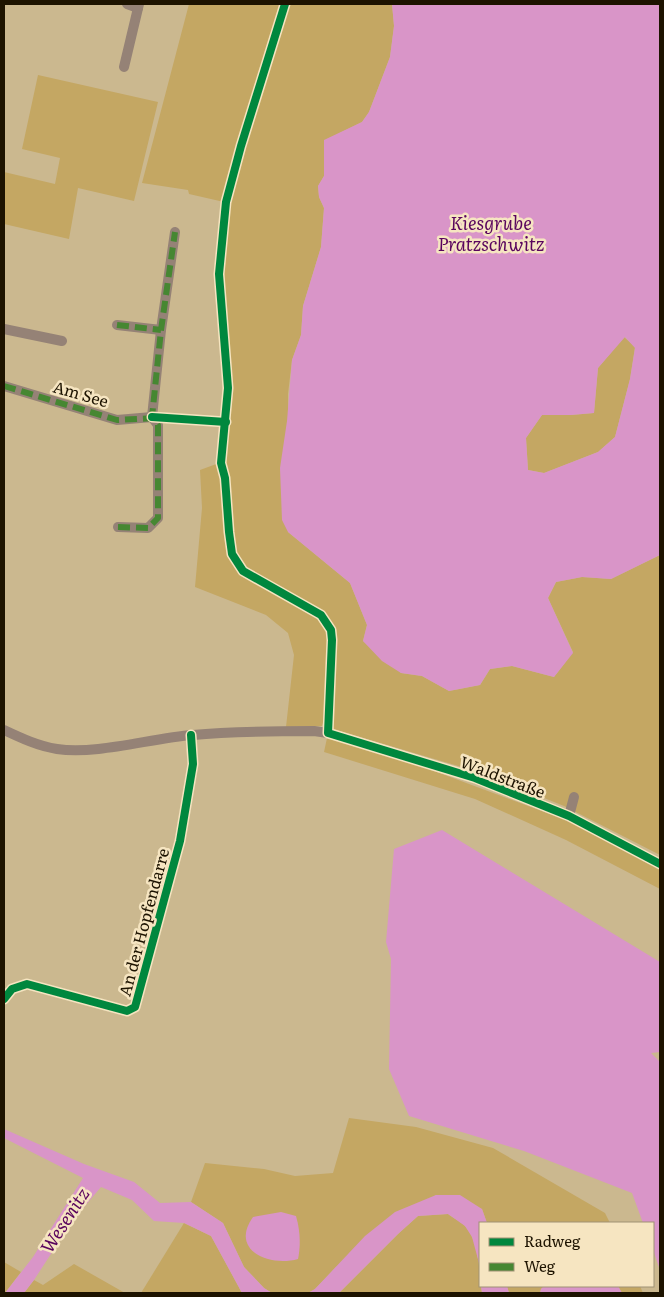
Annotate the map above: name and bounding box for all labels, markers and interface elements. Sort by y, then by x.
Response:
water label: Kiesgrube Pratzschwitz [438,209,545,257]
street label: Am See [51,374,111,412]
street label: Waldstraße [457,749,549,803]
street label: An der Hopfendarre [112,845,174,999]
water label: Wesenitz [33,1182,95,1258]
legend [479,1222,654,1287]
text: Radweg [524,1229,581,1252]
text: Weg [524,1254,556,1277]

